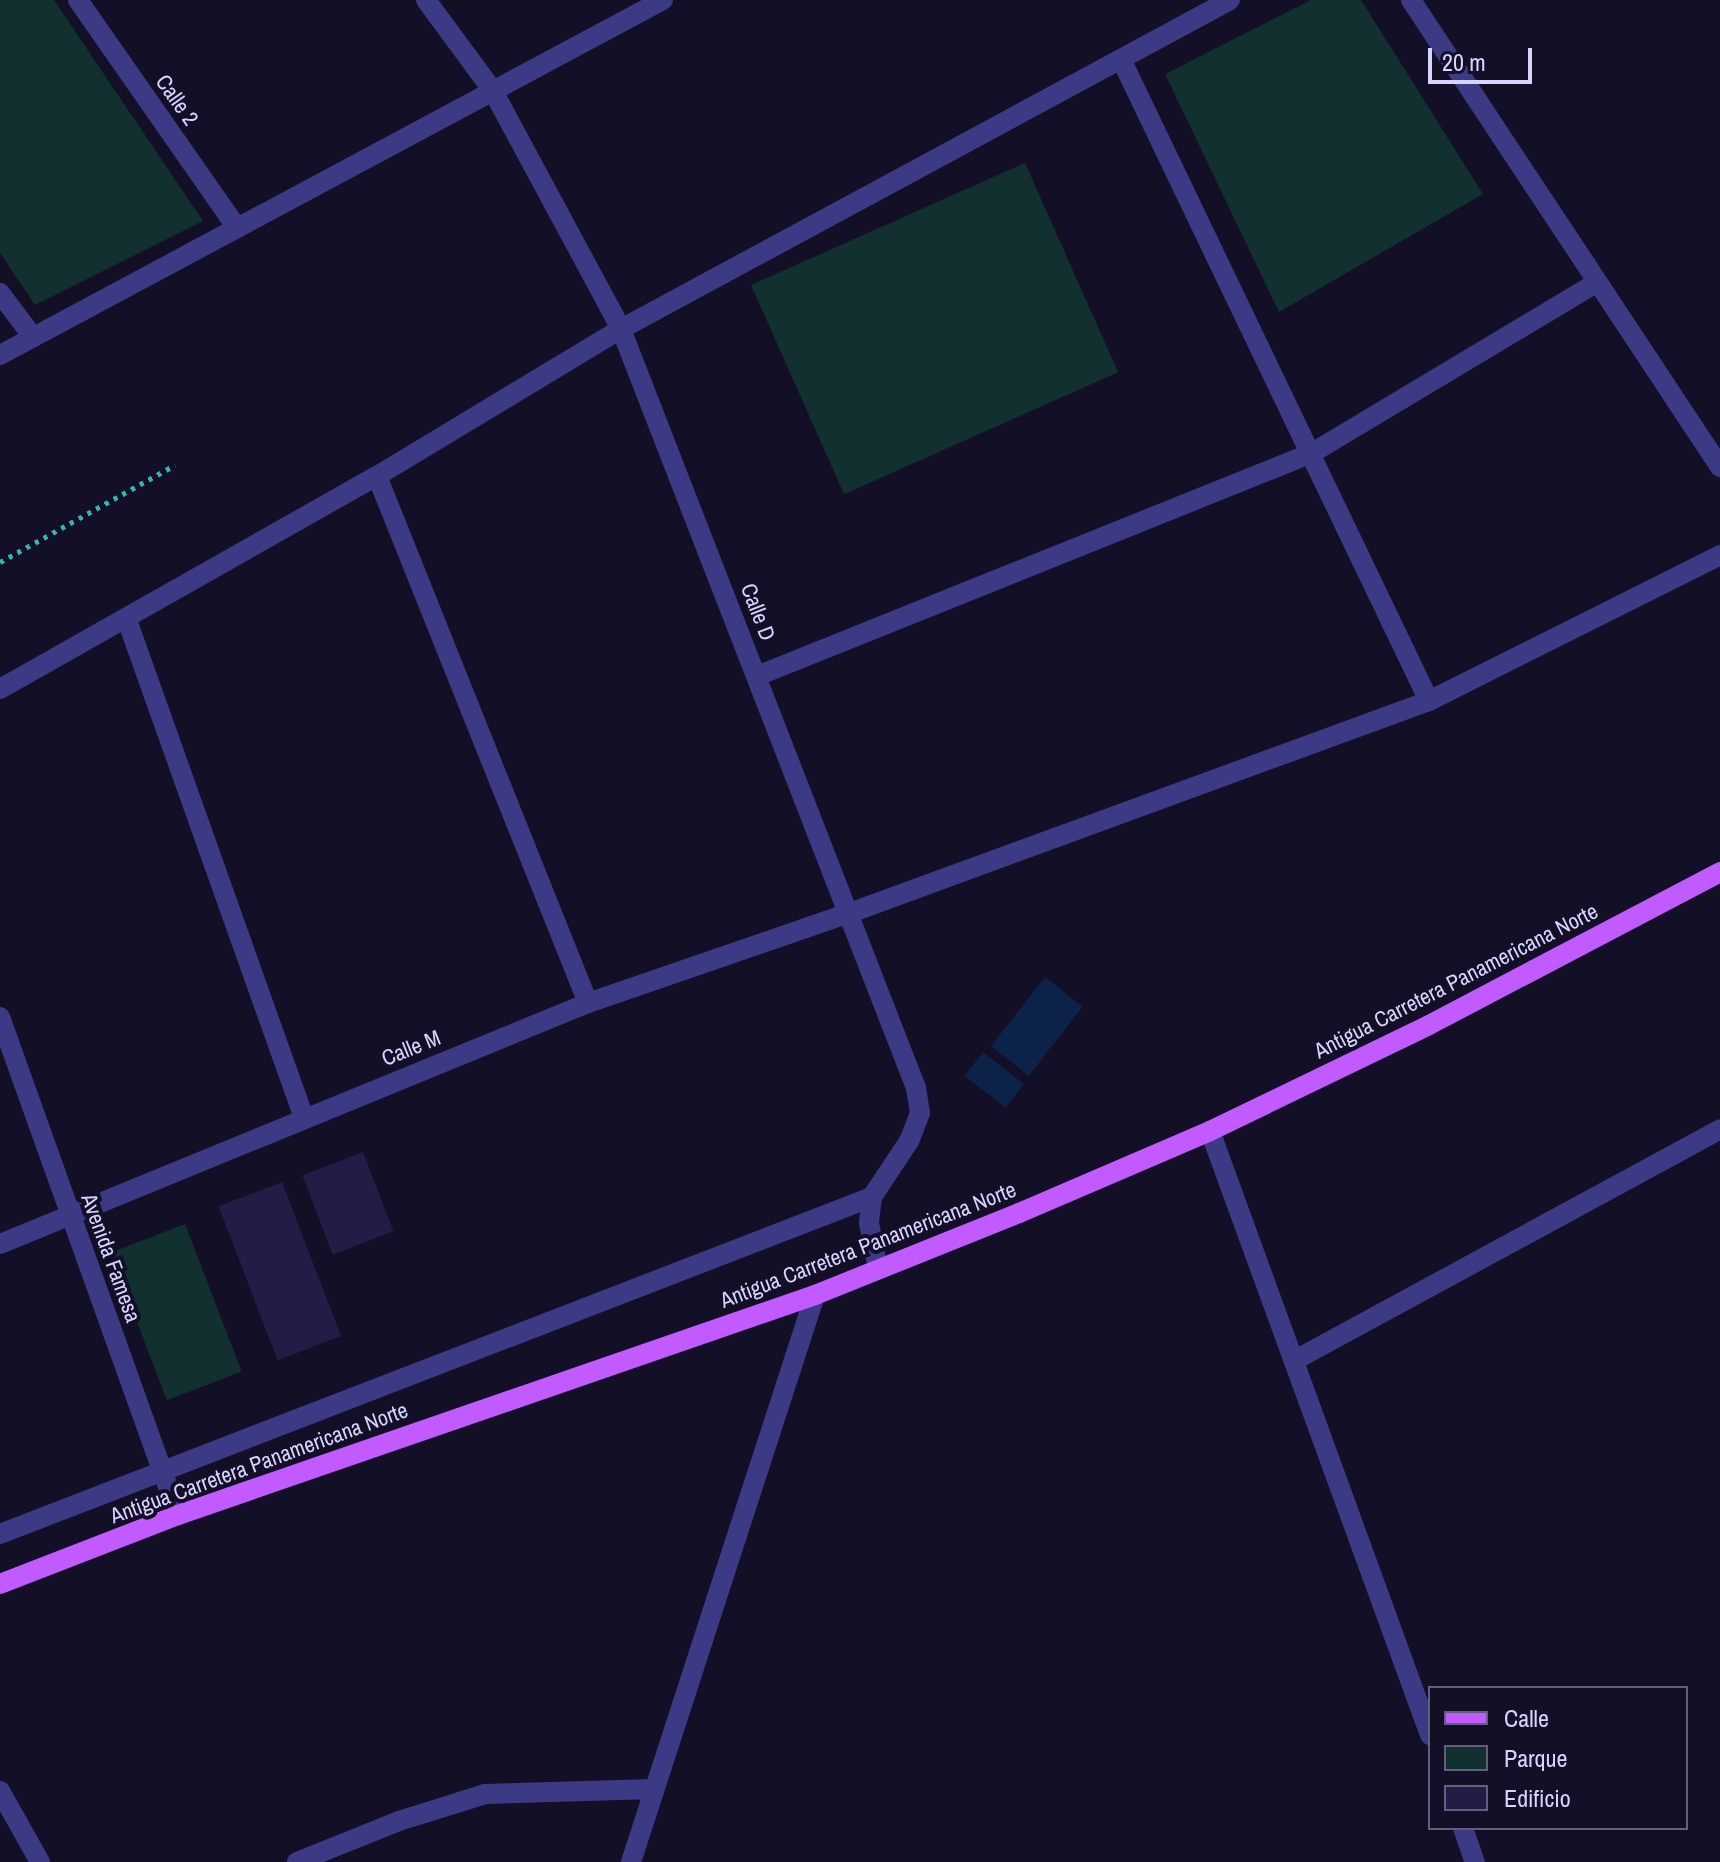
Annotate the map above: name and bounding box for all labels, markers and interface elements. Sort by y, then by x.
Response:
scale bar [1432,32,1536,82]
text: 20 m [1442,46,1486,78]
street label: Calle 2 [150,69,204,131]
street label: Calle D [735,580,781,644]
street label: Antigua Carretera Panamericana Norte [1310,898,1602,1064]
street label: Calle M [378,1024,444,1072]
street label: Antigua Carretera Panamericana Norte [716,1176,1020,1314]
street label: Avenida Famesa [75,1190,147,1326]
street label: Antigua Carretera Panamericana Norte [107,1397,411,1529]
legend [1428,1686,1688,1830]
text: Calle [1504,1702,1549,1734]
text: Parque [1504,1742,1567,1774]
text: Edificio [1504,1782,1571,1814]

